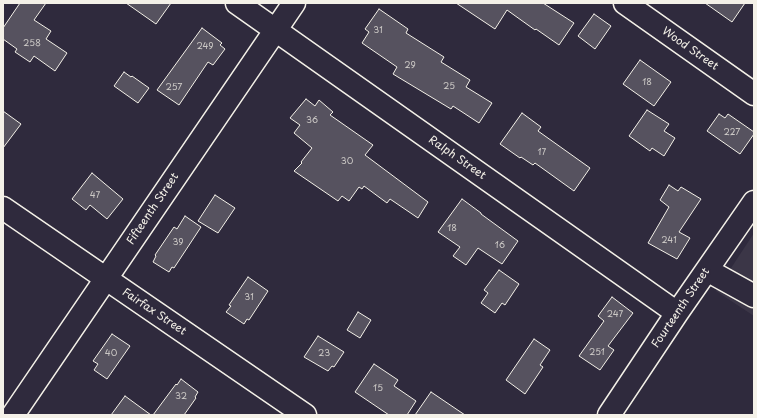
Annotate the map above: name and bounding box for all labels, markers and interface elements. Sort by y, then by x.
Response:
street label: Wood Street [659,25,721,73]
house number: 31 [373,26,383,36]
house number: 258 [23,39,41,49]
house number: 249 [196,42,214,52]
house number: 29 [404,61,416,71]
house number: 18 [642,78,652,88]
house number: 25 [443,82,455,92]
house number: 257 [166,83,182,93]
house number: 36 [306,116,318,126]
house number: 227 [724,128,740,138]
street label: Ralph Street [426,133,488,183]
house number: 17 [538,148,546,158]
house number: 30 [341,157,353,167]
street label: Fifteenth Street [124,171,182,247]
house number: 47 [90,191,100,201]
house number: 18 [447,224,457,234]
house number: 241 [661,236,677,246]
house number: 39 [172,238,184,248]
house number: 16 [495,241,505,251]
street label: Fourteenth Street [649,266,713,350]
street label: Fairfax Street [119,286,189,338]
house number: 31 [244,293,254,303]
house number: 247 [607,310,623,320]
house number: 251 [589,348,605,358]
house number: 40 [105,349,117,359]
house number: 23 [318,349,330,359]
house number: 15 [373,384,383,394]
house number: 32 [175,392,187,402]

